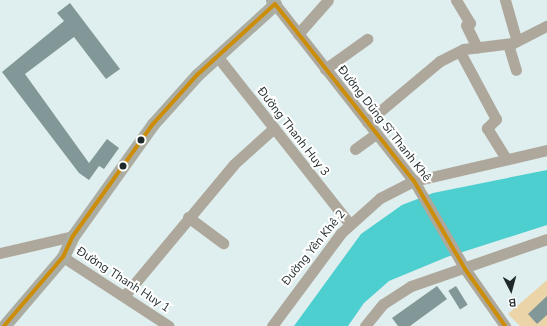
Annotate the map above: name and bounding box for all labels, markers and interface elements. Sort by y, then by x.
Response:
street label: Đường Dũng Sĩ Thanh Khê [334,63,434,185]
street label: Đường Thanh Huy 3 [254,85,332,179]
unlabelled marker [136,135,146,145]
unlabelled marker [118,161,128,171]
street label: Đường Yên Khê 2 [279,207,349,289]
street label: Đường Thanh Huy 1 [74,244,172,316]
north arrow [491,270,531,310]
text: B [508,295,517,310]

